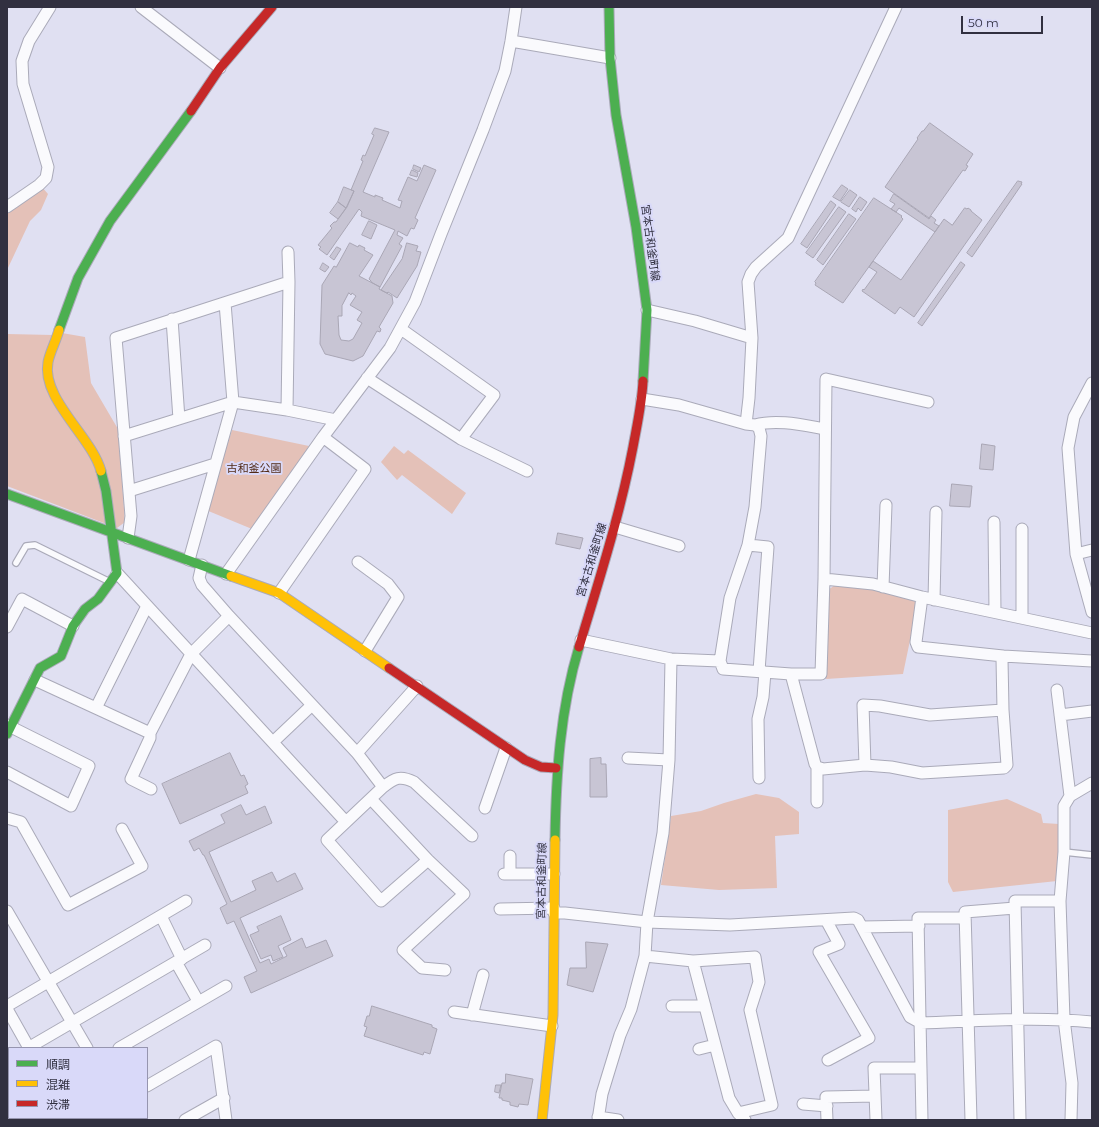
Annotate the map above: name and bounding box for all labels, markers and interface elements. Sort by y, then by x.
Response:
scale bar [963,8,1045,34]
text: 50 m [968,15,999,30]
street label: 宮本古和釜町線 [638,204,662,282]
park label: 古和釜公園 [227,462,281,476]
street label: 宮本古和釜町線 [574,521,610,599]
street label: 宮本古和釜町線 [535,842,549,920]
legend [8,1047,148,1119]
text: 順調 [46,1057,70,1072]
text: 混雑 [46,1077,70,1092]
text: 渋滞 [46,1097,70,1112]

